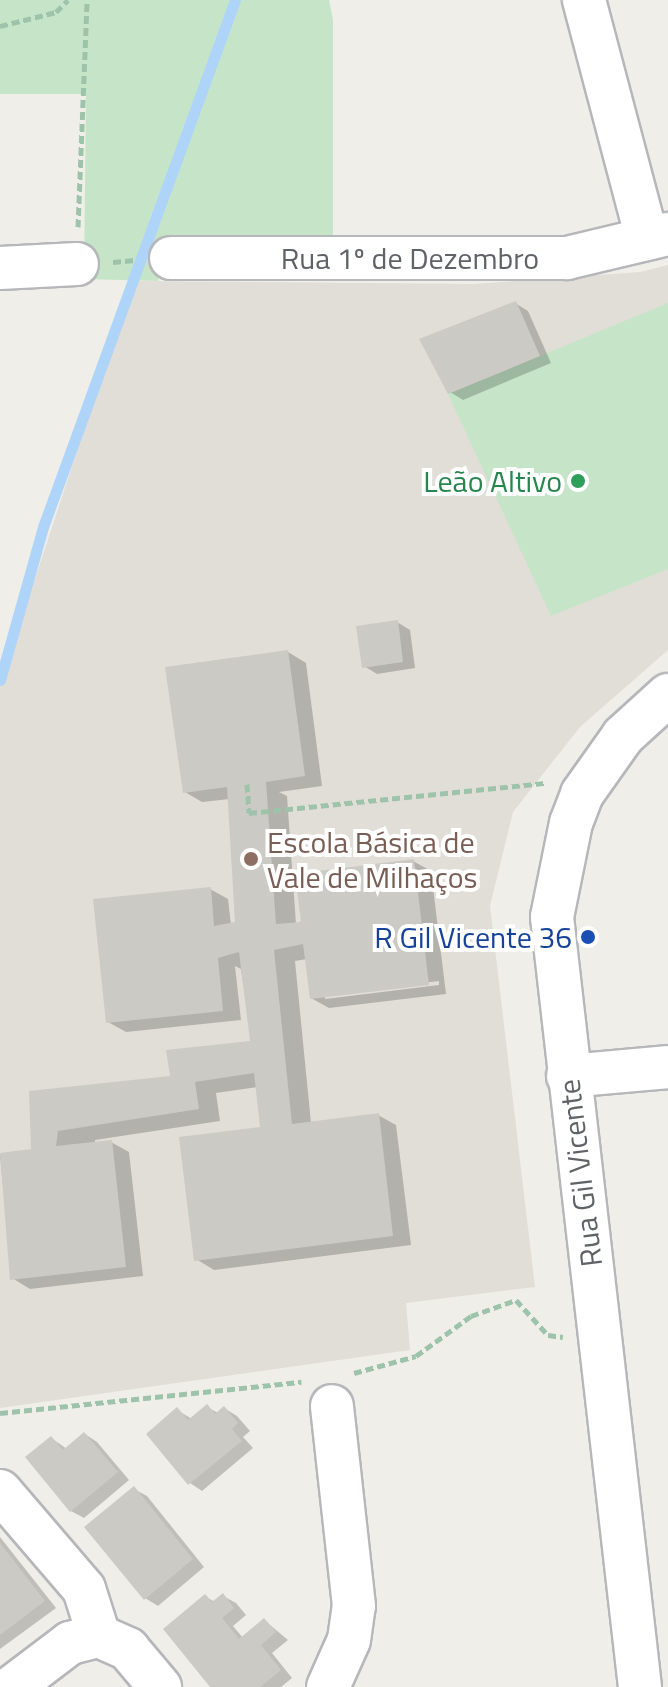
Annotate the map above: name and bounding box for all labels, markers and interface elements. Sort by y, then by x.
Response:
street label: Rua 1º de Dezembro [281,240,539,276]
place label: Leão Altivo [423,463,562,499]
marker: Leão Altivo [569,472,587,490]
place label: Escola Básica de Vale de Milhaços [267,824,478,894]
marker: Escola Básica de Vale de Milhaços [242,850,260,868]
place label: R Gil Vicente 36 [374,919,572,955]
marker: R Gil Vicente 36 [579,928,597,946]
street label: Rua Gil Vicente [551,1077,609,1269]

